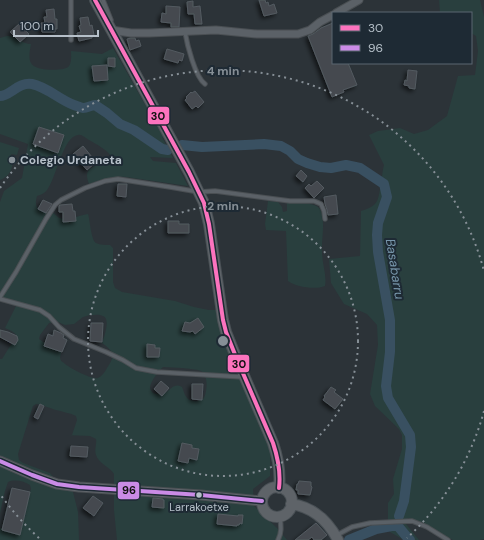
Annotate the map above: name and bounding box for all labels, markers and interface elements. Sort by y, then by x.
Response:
scale bar [14,12,98,38]
legend [332,12,472,64]
text: 100 m [20,18,54,34]
text: 30 [368,20,383,36]
text: 96 [368,40,383,56]
text: 4 min [207,63,239,79]
line badge: 30 [147,106,170,125]
text: 30 [151,109,165,123]
place label: Colegio Urdaneta [20,152,122,168]
marker: Colegio Urdaneta [7,155,17,165]
text: 2 min [207,198,239,214]
water label: Basabarru [382,237,408,301]
centre of rings [216,334,230,348]
line badge: 30 [227,354,250,373]
text: 30 [232,357,246,371]
line badge: 96 [117,481,140,500]
text: 96 [122,483,136,497]
marker: Larrakoetxe [194,490,204,500]
place label: Larrakoetxe [169,500,229,514]

